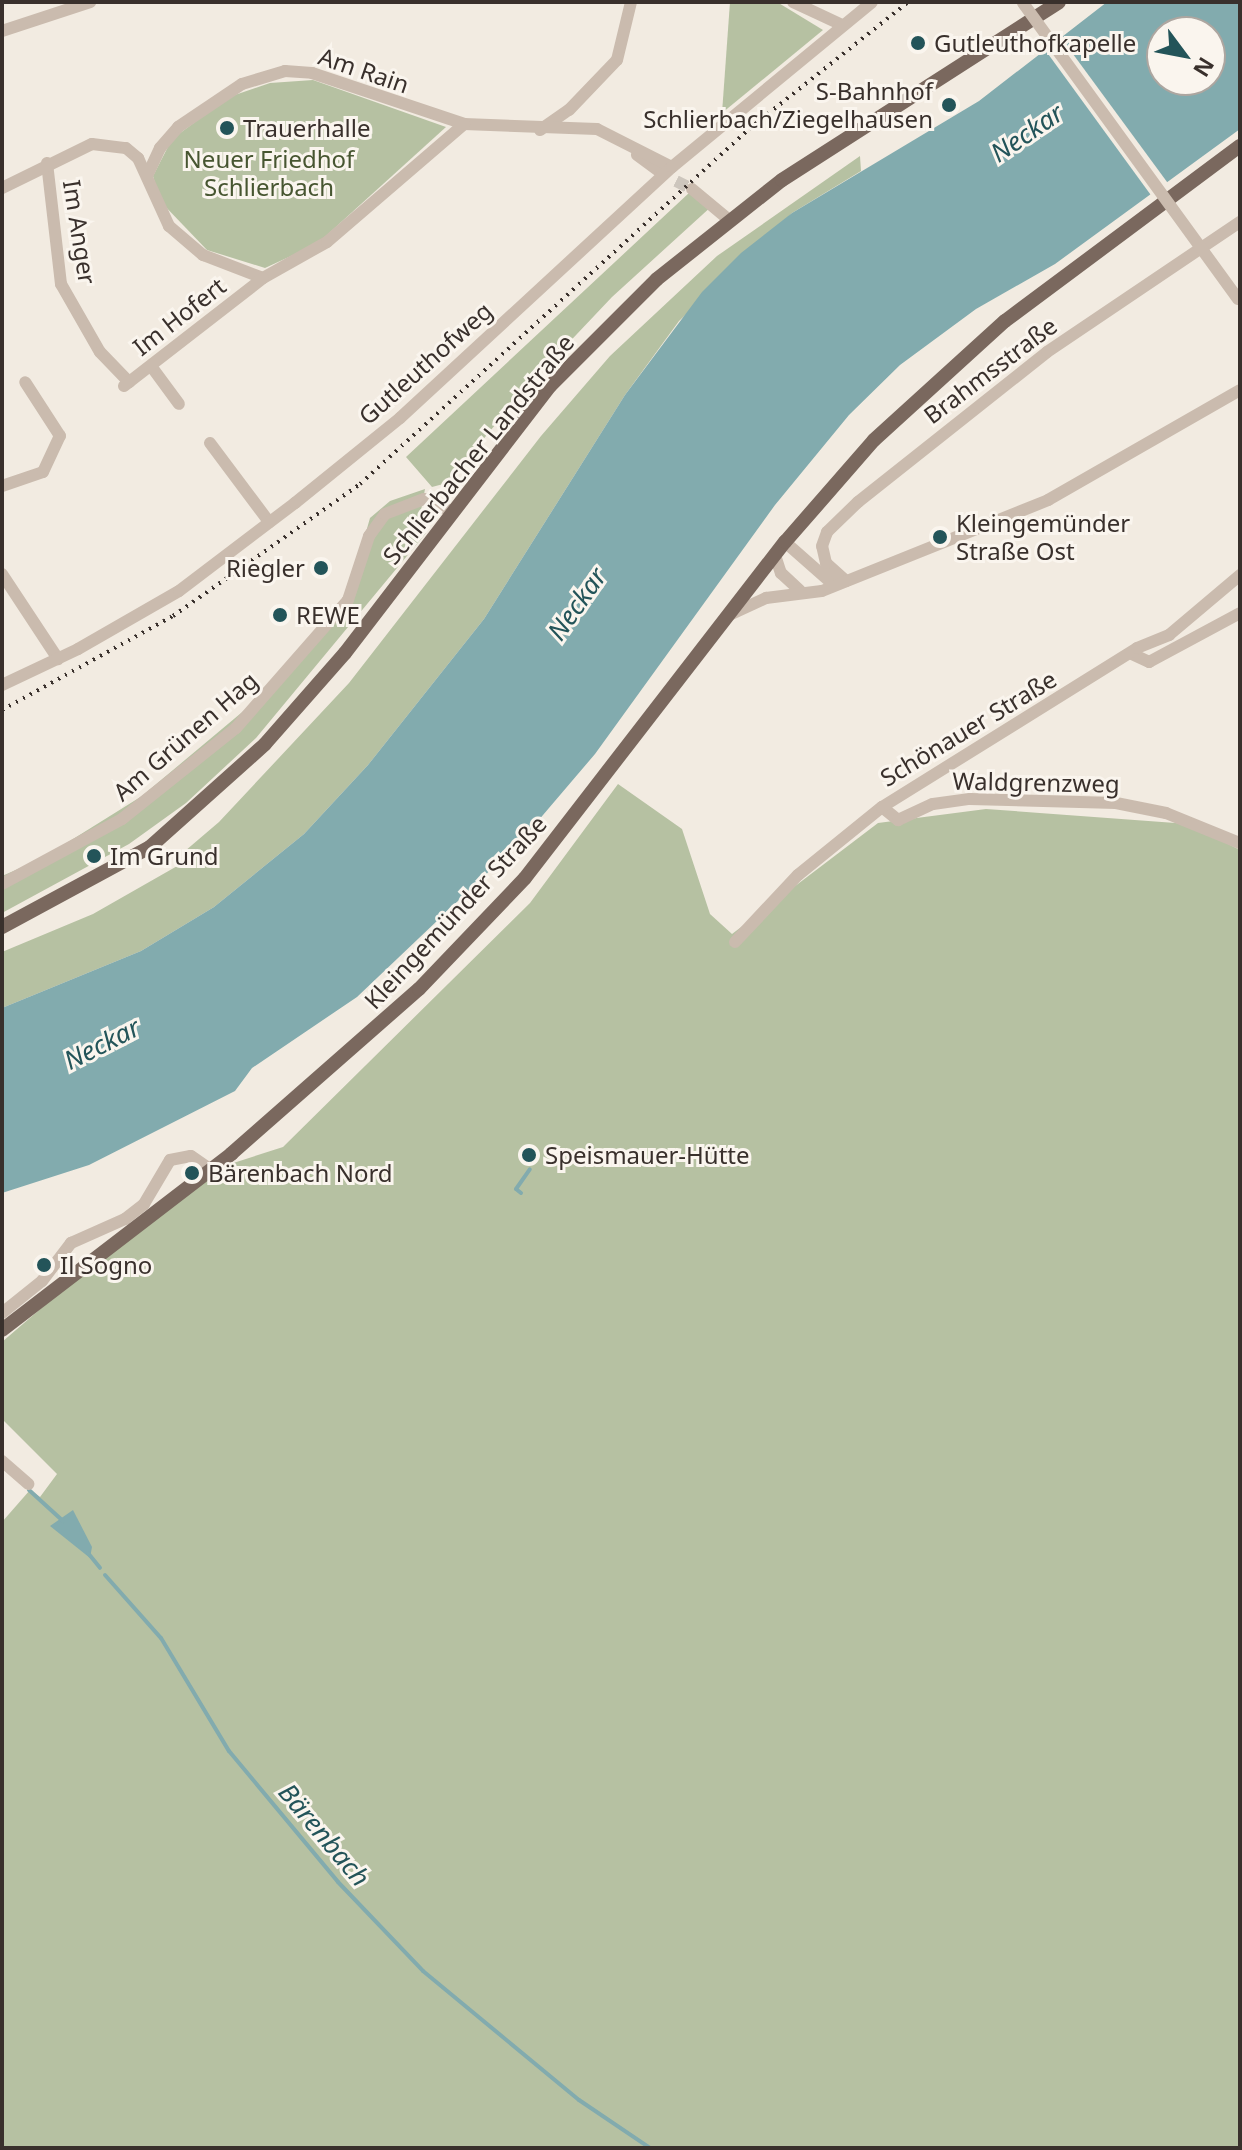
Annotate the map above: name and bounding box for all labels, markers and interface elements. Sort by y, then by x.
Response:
north arrow [1146,16,1226,96]
place label: Gutleuthofkapelle [934,29,1136,57]
marker: Gutleuthofkapelle [909,34,927,52]
street label: Am Rain [315,41,413,99]
text: N [1187,52,1222,83]
place label: S-Bahnhof Schlierbach/Ziegelhausen [643,77,933,133]
marker: S-Bahnhof Schlierbach/Ziegelhausen [940,96,958,114]
water label: Neckar [985,97,1069,169]
place label: Trauerhalle [243,114,371,142]
marker: Trauerhalle [218,119,236,137]
park label: Neuer Friedhof Schlierbach [184,145,354,201]
street label: Im Anger [58,178,102,286]
street label: Im Hofert [127,271,231,361]
street label: Gutleuthofweg [353,296,497,430]
street label: Brahmsstraße [918,311,1062,429]
street label: Schlierbacher Landstraße [377,328,579,570]
place label: Kleingemünder Straße Ost [956,509,1130,565]
marker: Kleingemünder Straße Ost [931,528,949,546]
place label: Riegler [226,554,305,582]
marker: Riegler [312,559,330,577]
water label: Neckar [541,562,613,646]
place label: REWE [296,601,360,629]
marker: REWE [271,606,289,624]
street label: Schönauer Straße [875,664,1061,792]
street label: Am Grünen Hag [107,666,263,806]
street label: Waldgrenzweg [952,766,1120,798]
street label: Kleingemünder Straße [358,809,552,1015]
place label: Im Grund [110,842,219,870]
marker: Im Grund [85,847,103,865]
water label: Neckar [59,1012,145,1076]
place label: Speismauer-Hütte [545,1141,750,1169]
marker: Speismauer-Hütte [520,1146,538,1164]
place label: Bärenbach Nord [208,1159,393,1187]
marker: Bärenbach Nord [183,1164,201,1182]
place label: Il Sogno [60,1251,152,1279]
marker: Il Sogno [35,1256,53,1274]
water label: Bärenbach [272,1777,376,1893]

